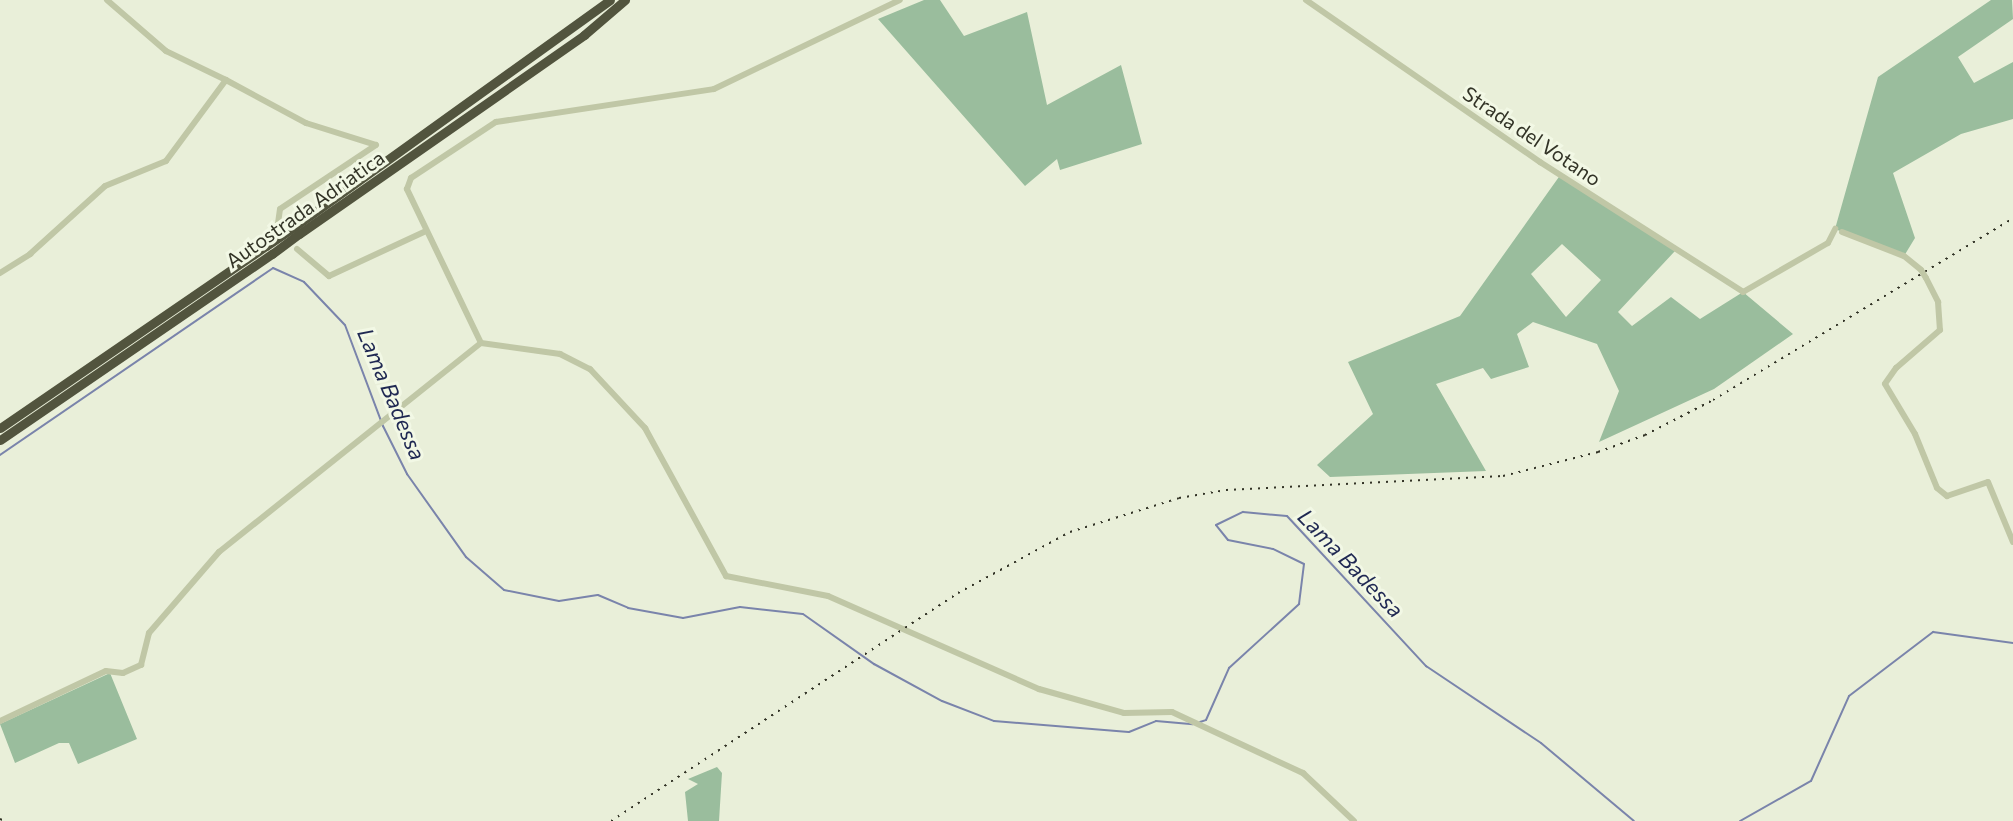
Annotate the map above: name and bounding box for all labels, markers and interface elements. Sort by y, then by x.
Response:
street label: Strada del Votano [1459,81,1605,191]
street label: Autostrada Adriatica [221,145,389,273]
water label: Lama Badessa [352,324,432,464]
water label: Lama Badessa [1293,503,1409,623]

